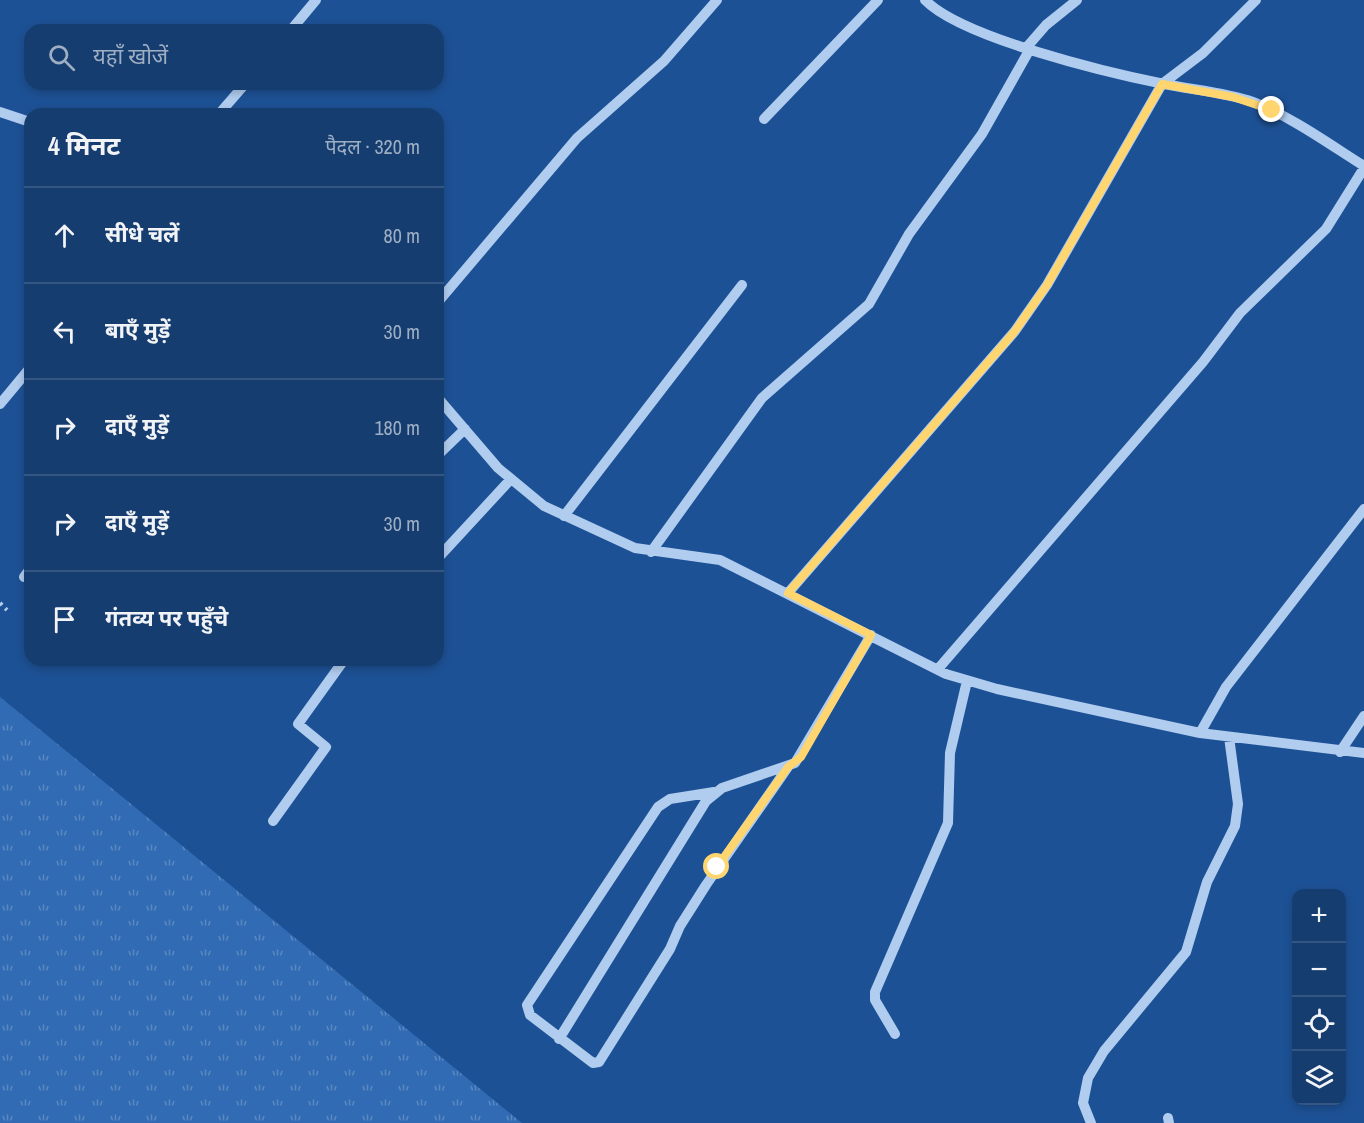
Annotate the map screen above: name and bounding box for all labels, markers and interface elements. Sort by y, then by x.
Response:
search box [24,24,444,90]
icon: search [45,41,78,74]
text: यहाँ खोजें [93,41,168,71]
route end [1258,96,1284,122]
text: 4 मिनट [48,128,120,163]
text: पैदल · 320 m [325,133,420,160]
icon: ahead [48,219,81,252]
text: सीधे चलें [105,219,179,249]
text: 80 m [384,222,420,249]
icon: left [48,315,81,348]
text: बाएँ मुड़ें [105,315,170,345]
text: 30 m [384,318,420,345]
icon: right [48,411,81,444]
text: दाएँ मुड़ें [105,411,169,441]
text: 180 m [374,414,420,441]
icon: right [48,507,81,540]
text: दाएँ मुड़ें [105,507,169,537]
text: 30 m [384,510,420,537]
icon: arrive [48,603,81,636]
text: गंतव्य पर पहुँचे [105,603,228,633]
route start [703,853,729,879]
map controls [1292,889,1346,1105]
button: + [1292,889,1346,943]
button: − [1292,943,1346,997]
button: locate [1292,997,1346,1051]
button: layers [1292,1051,1346,1105]

